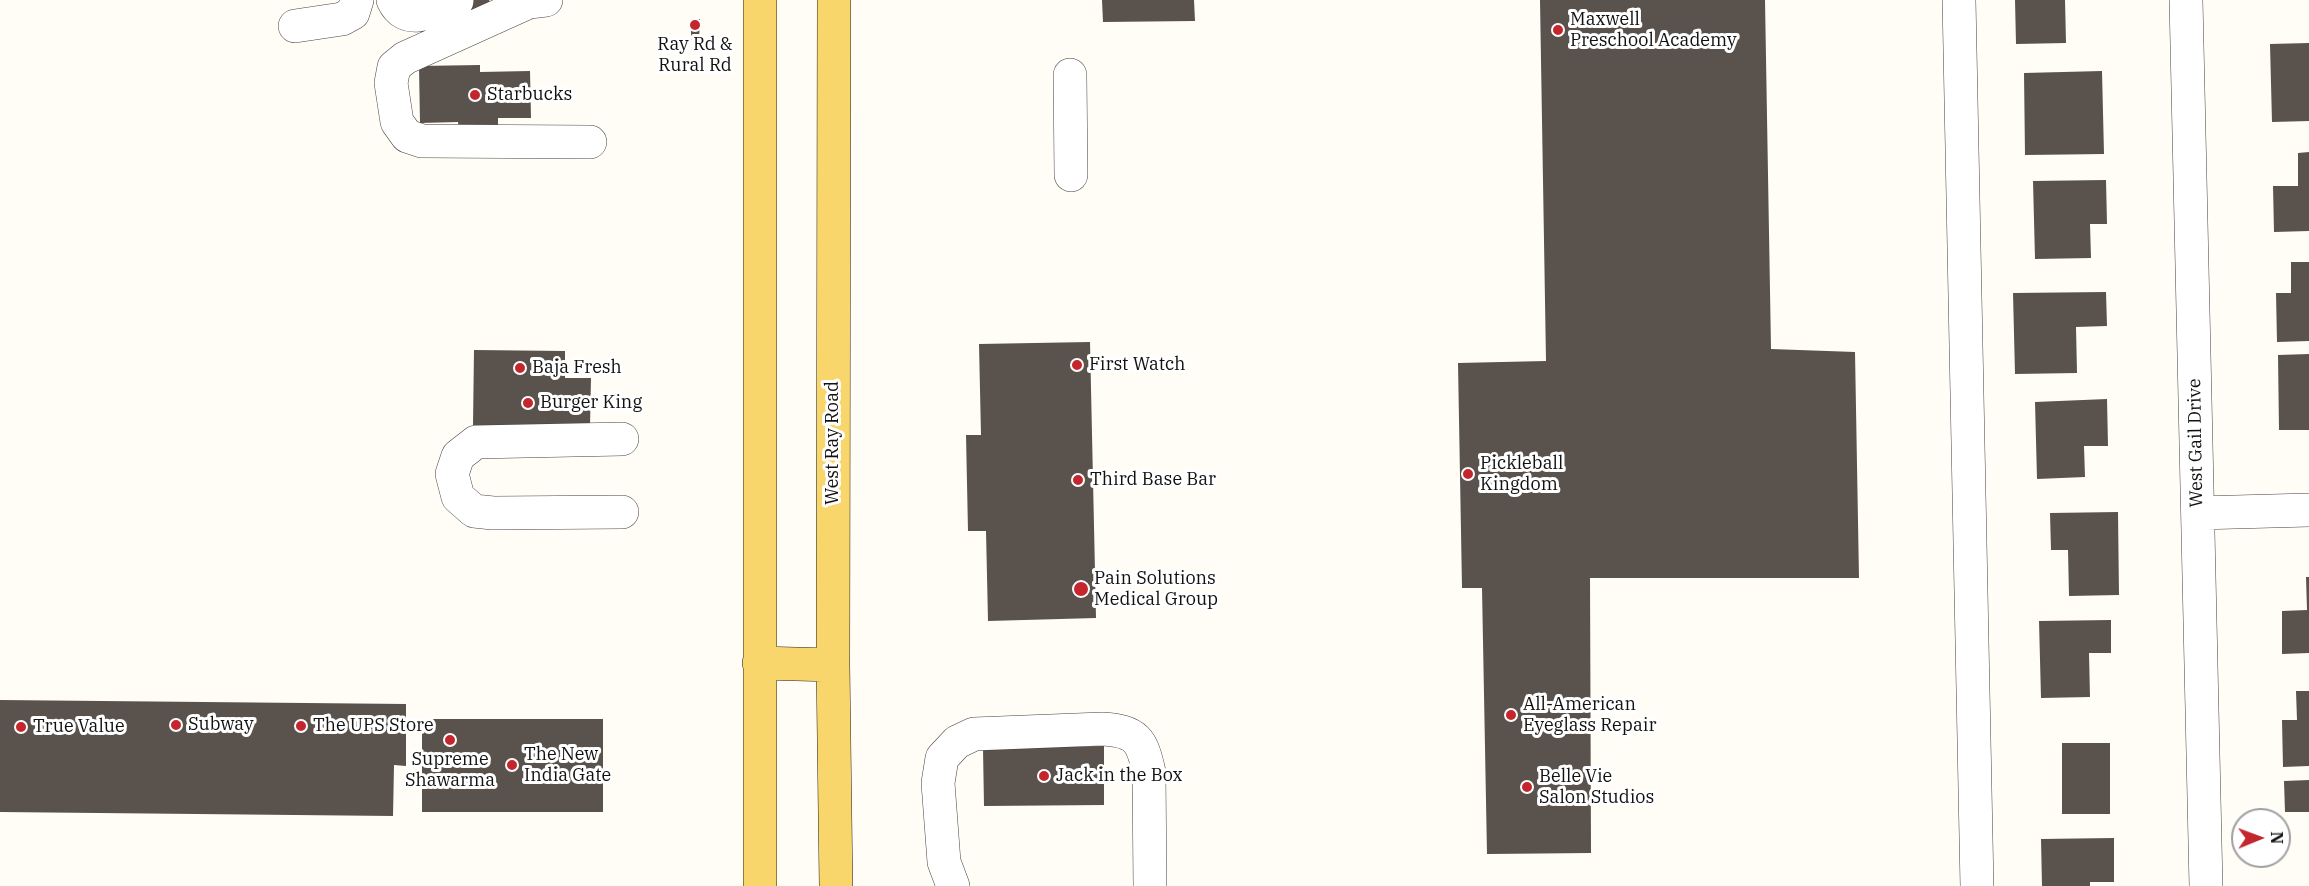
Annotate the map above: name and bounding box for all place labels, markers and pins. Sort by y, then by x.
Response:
place label: Maxwell Preschool Academy [1570,9,1736,52]
marker: Ray Rd & Rural Rd [688,18,702,32]
marker: Maxwell Preschool Academy [1551,23,1565,37]
place label: Ray Rd & Rural Rd [657,34,733,76]
place label: Starbucks [487,84,572,106]
marker: Starbucks [468,88,482,102]
place label: First Watch [1089,354,1186,376]
place label: Baja Fresh [532,357,622,379]
marker: First Watch [1070,358,1084,372]
marker: Baja Fresh [513,361,527,375]
place label: Burger King [540,392,642,414]
marker: Burger King [521,396,535,410]
place label: Pickleball Kingdom [1480,453,1563,496]
marker: Pickleball Kingdom [1461,467,1475,481]
place label: Third Base Bar [1090,469,1216,491]
marker: Third Base Bar [1071,473,1085,487]
place label: Pain Solutions Medical Group [1094,568,1218,610]
marker: Pain Solutions Medical Group [1072,580,1090,598]
place label: All-American Eyeglass Repair [1523,694,1656,736]
marker: All-American Eyeglass Repair [1504,708,1518,722]
place label: Subway [188,714,254,736]
place label: The UPS Store [313,715,434,737]
place label: True Value [33,716,125,738]
marker: Subway [169,718,183,732]
marker: The UPS Store [294,719,308,733]
marker: True Value [14,720,28,734]
marker: Supreme Shawarma [443,733,457,747]
place label: The New India Gate [524,744,611,786]
place label: Supreme Shawarma [405,749,495,792]
marker: The New India Gate [505,758,519,772]
place label: Jack in the Box [1056,765,1183,787]
place label: Belle Vie Salon Studios [1539,766,1654,808]
marker: Jack in the Box [1037,769,1051,783]
marker: Belle Vie Salon Studios [1520,780,1534,794]

